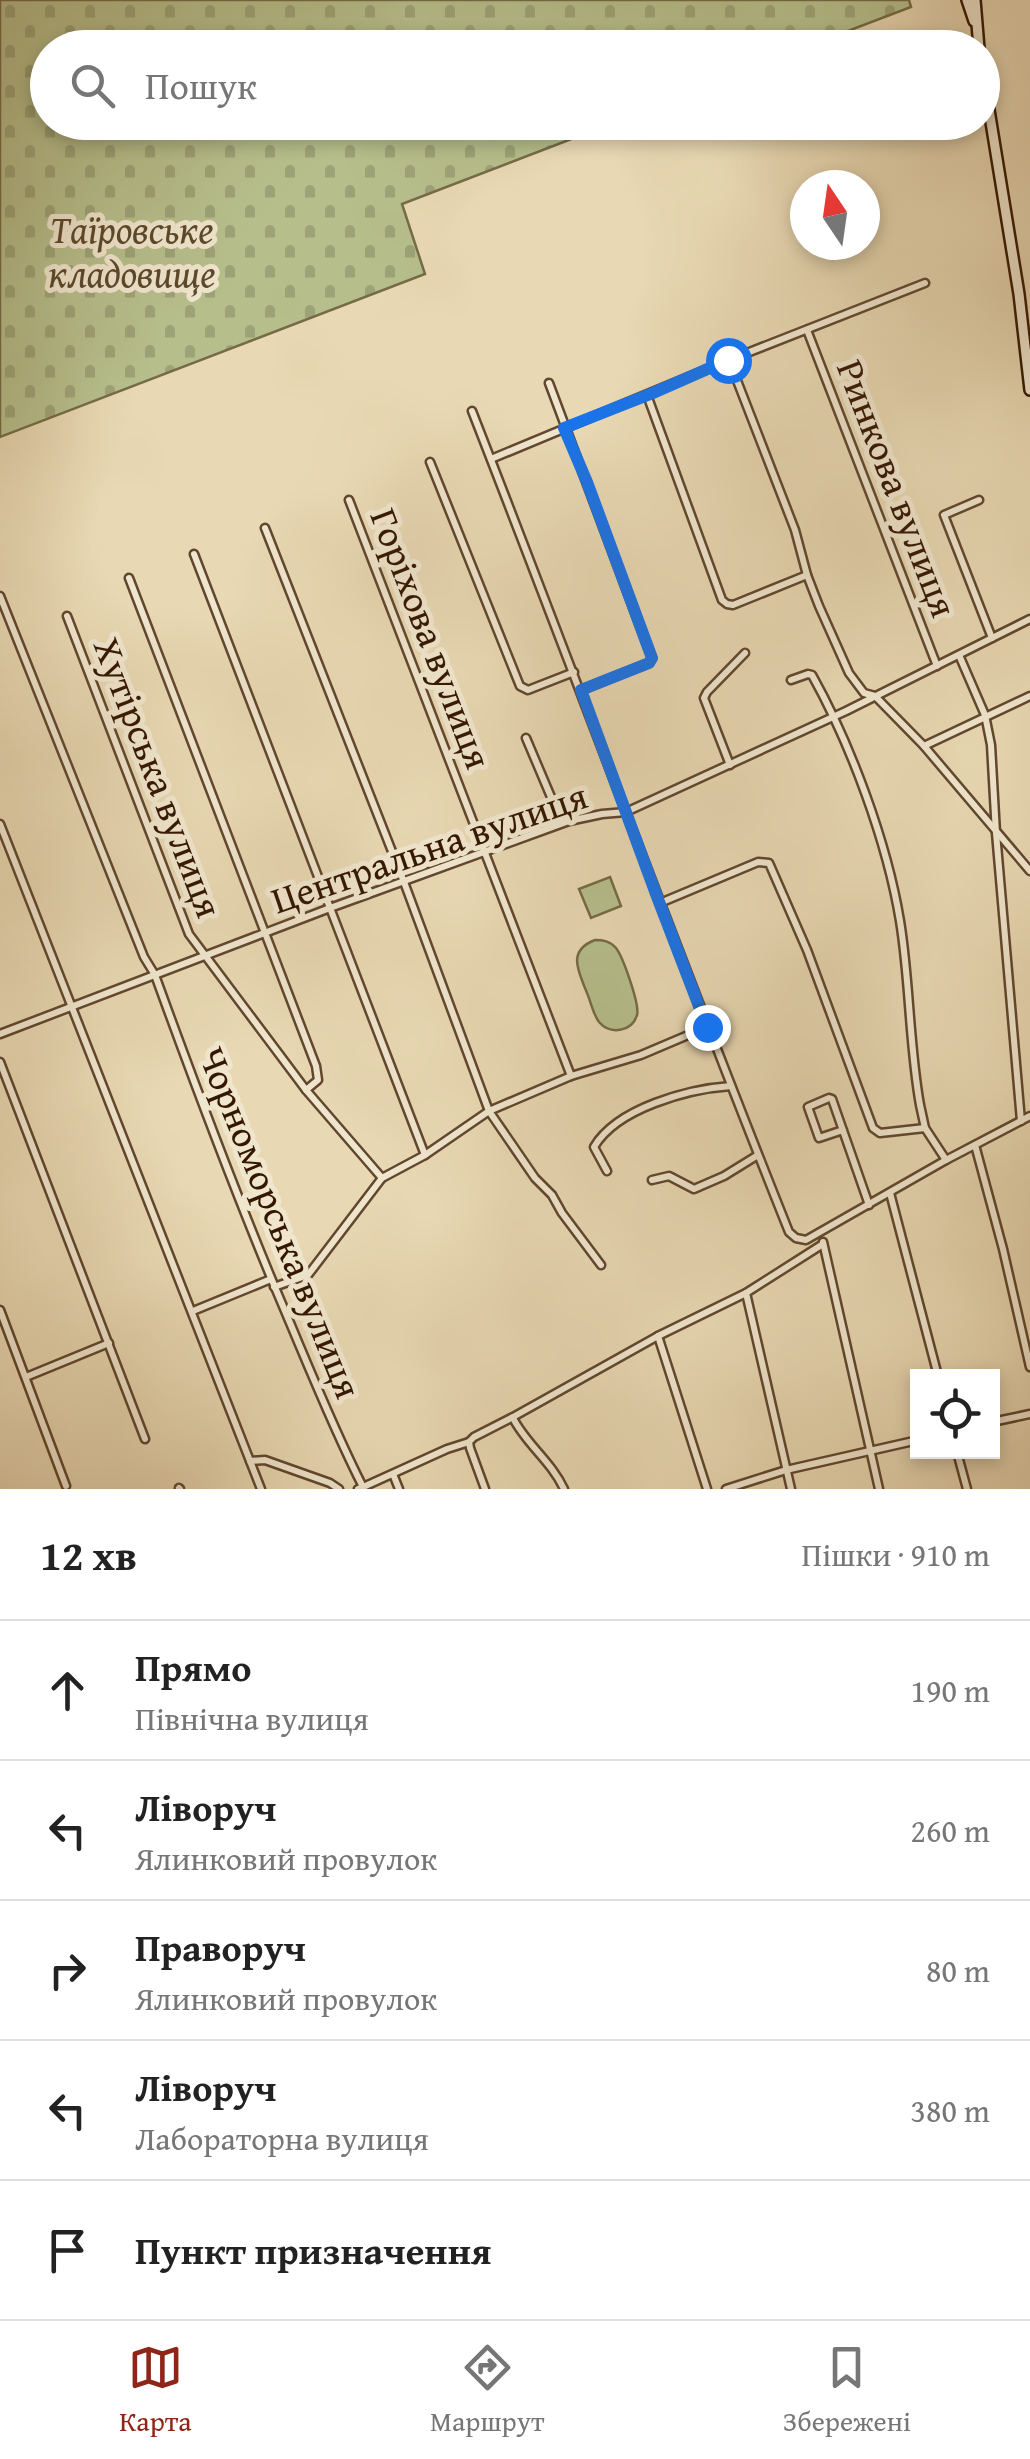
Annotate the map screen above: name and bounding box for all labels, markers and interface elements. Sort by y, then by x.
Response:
search box [30,30,1000,140]
text: Пошук [145,57,257,113]
icon: search [65,58,120,113]
north arrow [790,170,880,260]
park label: Таїровське кладовище [48,201,216,301]
route start [706,338,752,384]
street label: Ринкова вулиця [823,351,973,625]
street label: Горіхова вулиця [357,500,507,776]
street label: Хутірська вулиця [80,629,238,925]
street label: Центральна вулиця [263,767,595,927]
route end [685,1005,731,1051]
street label: Чорноморська вулиця [185,1038,377,1406]
map controls [910,1369,1000,1459]
button: locate [910,1369,1000,1459]
text: 12 хв [40,1524,137,1585]
text: Пішки · 910 m [802,1531,990,1578]
text: Прямо [135,1639,251,1695]
icon: ahead [40,1663,95,1718]
text: 190 m [911,1667,990,1714]
text: Північна вулиця [135,1695,369,1742]
text: Ліворуч [135,1779,276,1835]
icon: left [40,1803,95,1858]
text: 260 m [911,1807,990,1854]
text: Ялинковий провулок [135,1835,437,1882]
text: Праворуч [135,1919,306,1975]
icon: right [40,1943,95,1998]
text: 80 m [926,1947,990,1994]
text: Ялинковий провулок [135,1975,437,2022]
text: Ліворуч [135,2059,276,2115]
icon: left [40,2083,95,2138]
text: 380 m [911,2087,990,2134]
text: Лабораторна вулиця [135,2115,429,2162]
text: Пункт призначення [135,2222,491,2278]
icon: arrive [40,2223,95,2278]
tab: Карта [119,2340,192,2441]
tab: Маршрут [430,2340,545,2441]
tab: Збережені [783,2340,911,2441]

